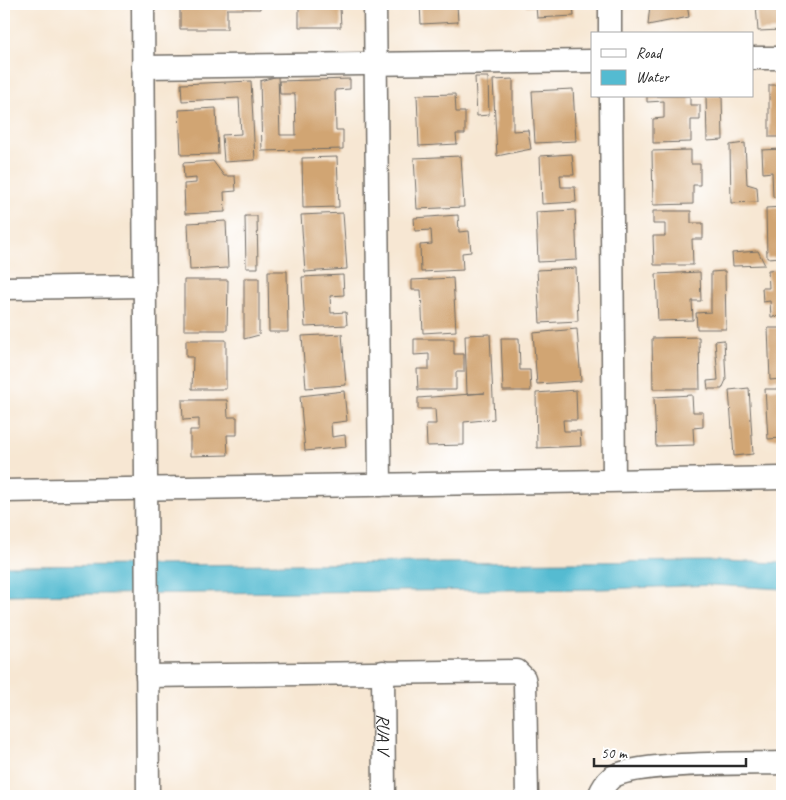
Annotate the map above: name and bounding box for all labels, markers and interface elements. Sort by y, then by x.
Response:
legend [591,32,754,98]
text: Road [636,44,663,63]
text: Water [636,68,670,87]
street label: RUA V [372,714,395,758]
scale bar [594,735,746,767]
text: 50 m [601,744,628,763]

